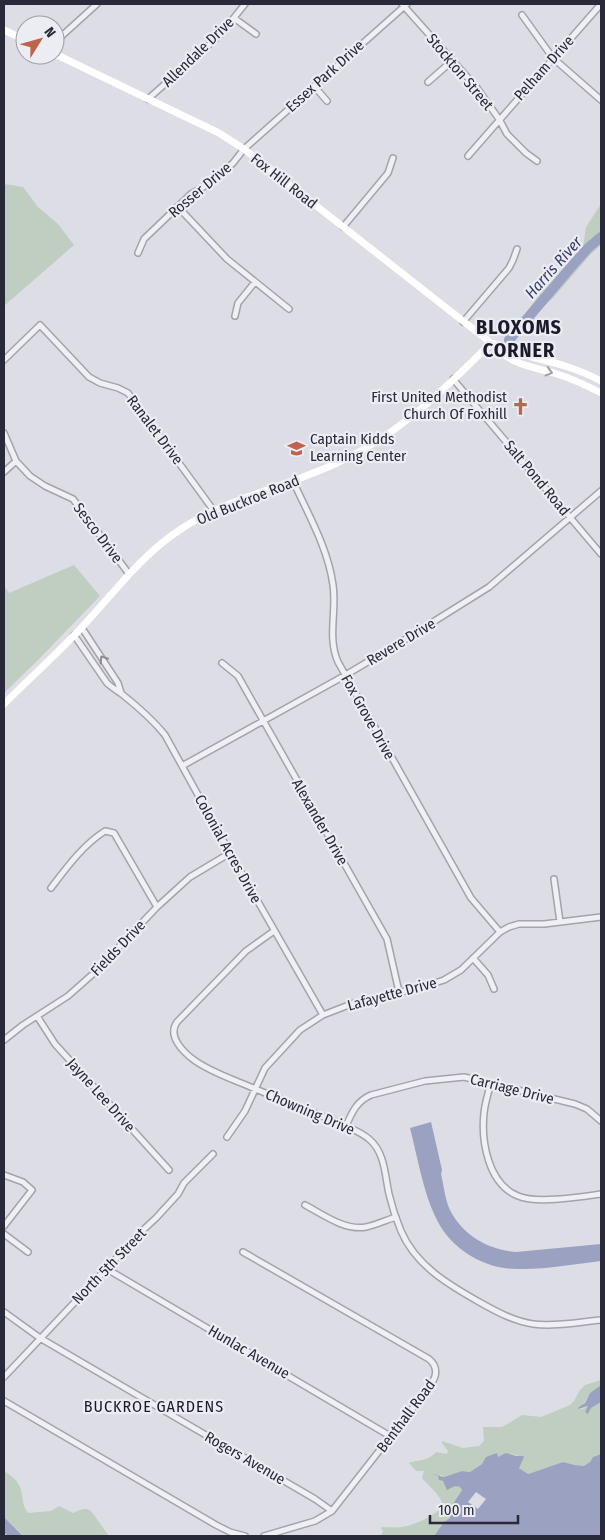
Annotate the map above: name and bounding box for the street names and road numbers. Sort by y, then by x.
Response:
street label: Allendale Drive [158,13,238,91]
street label: Stockton Street [423,30,497,114]
street label: Pelham Drive [510,32,578,104]
street label: Essex Park Drive [282,36,368,116]
street label: Fox Hill Road [247,149,321,213]
street label: Rosser Drive [165,159,235,221]
street label: Ranalet Drive [123,392,187,468]
street label: Salt Pond Road [500,437,574,519]
street label: Old Buckroe Road [194,471,302,529]
street label: Sesco Drive [70,499,126,567]
street label: Revere Drive [363,614,439,670]
street label: Fox Grove Drive [337,671,399,763]
street label: Alexander Drive [288,776,352,868]
street label: Colonial Acres Drive [191,791,265,907]
street label: Fields Drive [87,916,149,980]
street label: Lafayette Drive [345,973,439,1015]
street label: Jayne Lee Drive [63,1054,139,1136]
street label: Carriage Drive [468,1070,556,1108]
street label: Chowning Drive [263,1085,357,1139]
street label: North 5th Street [68,1224,150,1308]
street label: Hunlac Avenue [205,1321,293,1383]
street label: Benthall Road [373,1376,439,1456]
street label: Rogers Avenue [201,1428,289,1488]

